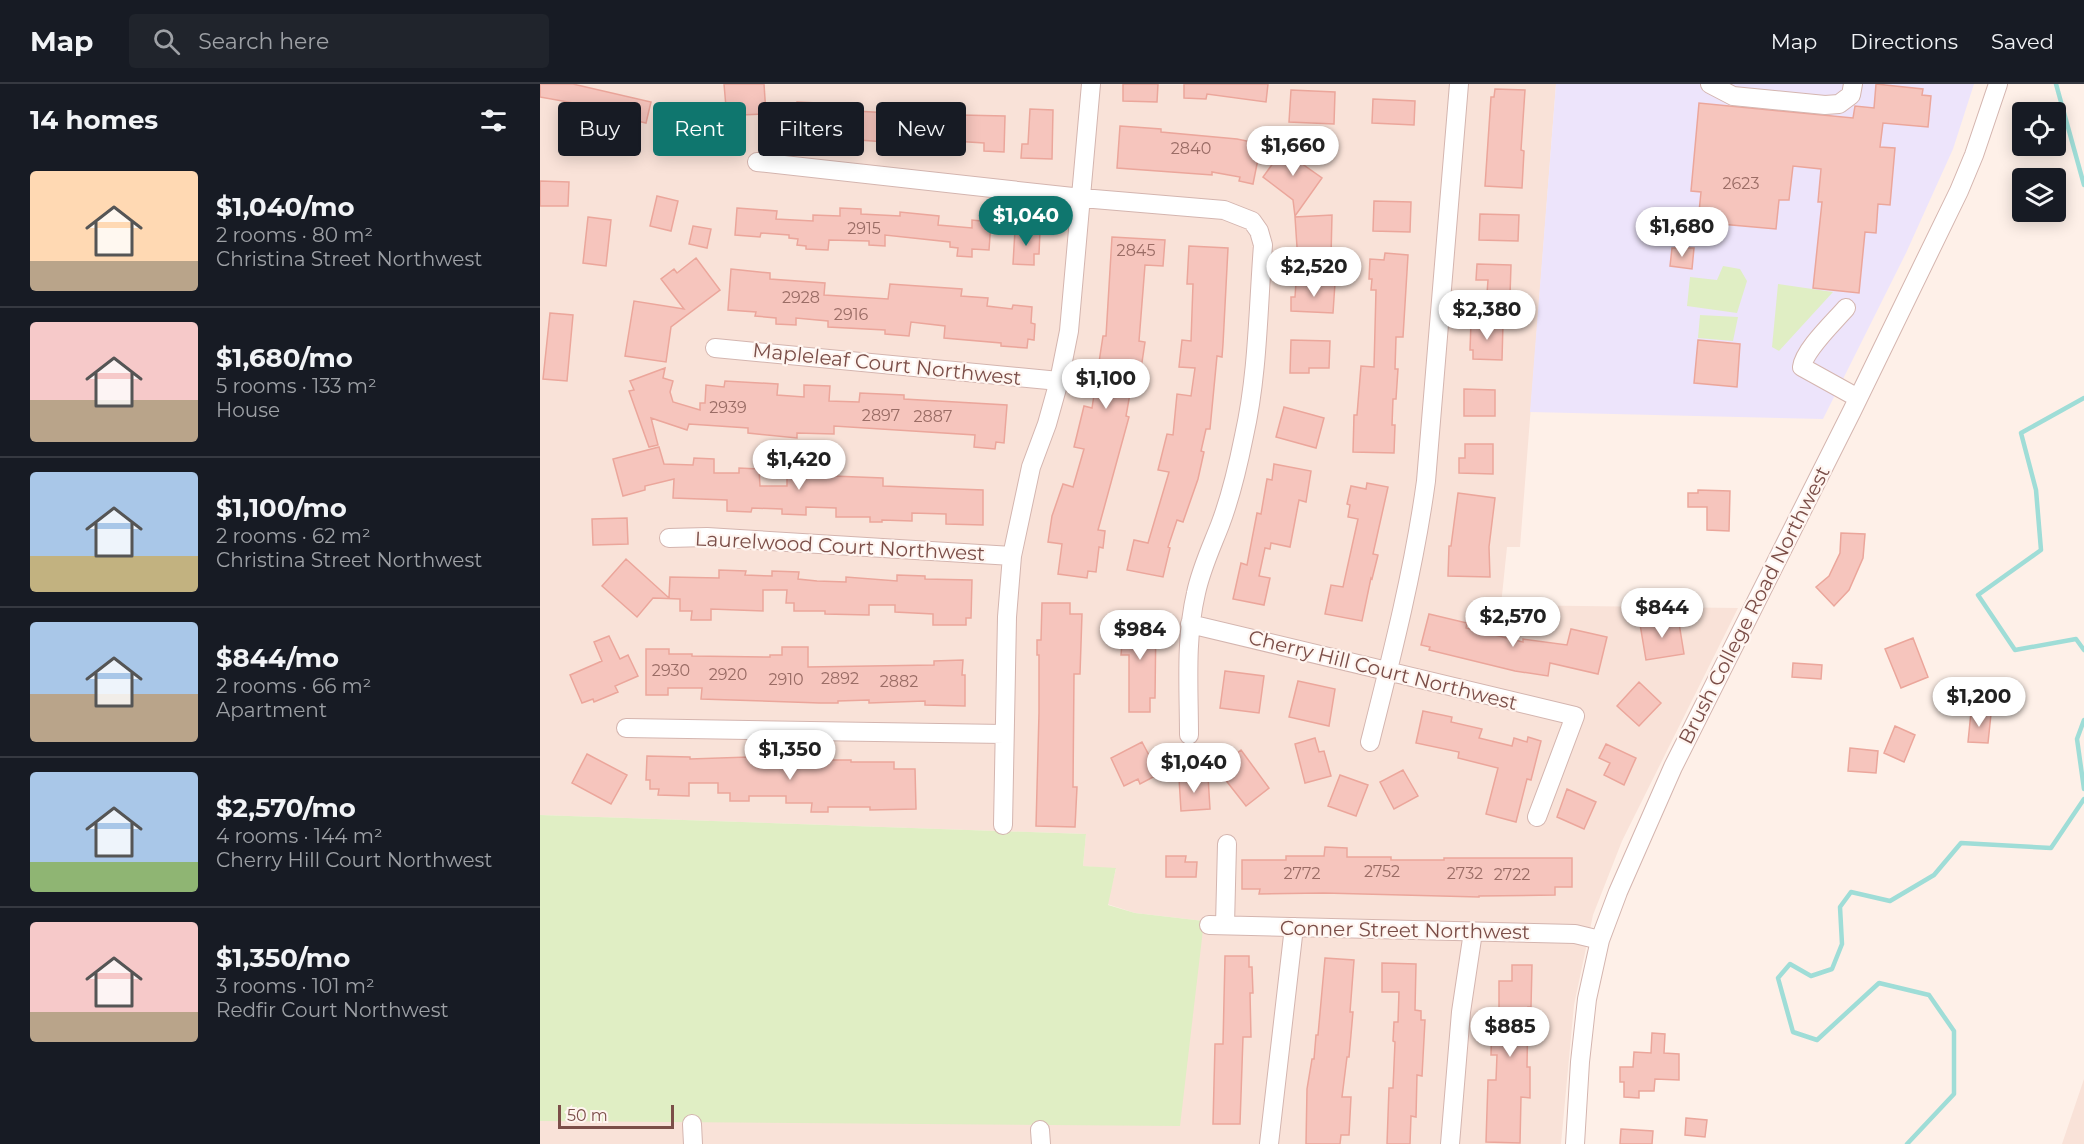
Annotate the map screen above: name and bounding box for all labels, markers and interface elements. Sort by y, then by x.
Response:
search box [129,14,549,68]
text: Map [30,24,93,58]
icon: search [150,25,183,58]
text: Search here [198,28,329,55]
text: Map [1771,29,1817,54]
text: Directions [1850,29,1958,54]
text: Saved [1991,29,2054,54]
chip: Buy [558,102,641,156]
chip: Rent [653,102,746,156]
chip: Filters [758,102,864,156]
chip: New [876,102,966,156]
map controls [2012,102,2066,222]
button: locate [2012,102,2066,156]
text: 14 homes [30,104,158,136]
icon: filters [477,104,510,137]
pin: $1,660 [1244,126,1342,177]
text: $1,660 [1261,133,1325,157]
house number: 2840 [1171,139,1211,158]
button: layers [2012,168,2066,222]
house number: 2623 [1723,174,1759,193]
text: $1,040/mo [216,191,355,223]
icon: home [78,195,150,267]
pin: $1,040 [977,196,1075,247]
text: $1,040 [993,203,1059,227]
pin: $1,680 [1633,207,1731,258]
text: $1,680 [1650,214,1714,238]
house number: 2915 [847,219,881,238]
text: 2 rooms · 80 m² [216,223,373,247]
house number: 2845 [1117,241,1155,260]
text: Christina Street Northwest [216,247,482,271]
pin: $2,520 [1265,247,1363,298]
text: $2,520 [1280,254,1348,278]
house number: 2928 [782,288,820,307]
pin: $2,380 [1438,290,1536,341]
text: $2,380 [1453,297,1521,321]
house number: 2916 [834,305,868,324]
street label: Mapleleaf Court Northwest [751,338,1023,390]
text: $1,680/mo [216,342,353,374]
icon: home [78,346,150,418]
pin: $1,100 [1057,359,1155,410]
text: $1,100 [1076,366,1136,390]
text: 5 rooms · 133 m² [216,374,377,398]
text: House [216,398,280,422]
house number: 2939 [709,398,747,417]
house number: 2897 [862,406,900,425]
house number: 2887 [914,407,952,426]
pin: $1,420 [750,440,848,491]
text: $1,420 [767,447,831,471]
street label: Brush College Road Northwest [1673,462,1835,748]
text: $1,100/mo [216,492,347,524]
icon: home [78,496,150,568]
text: 2 rooms · 62 m² [216,524,371,548]
street label: Laurelwood Court Northwest [694,526,986,566]
text: Christina Street Northwest [216,548,482,572]
pin: $844 [1626,588,1698,639]
text: $844 [1635,595,1689,619]
pin: $2,570 [1464,597,1562,648]
text: $2,570 [1479,604,1547,628]
pin: $984 [1104,610,1176,661]
text: $984 [1114,617,1166,641]
street label: Cherry Hill Court Northwest [1246,625,1520,715]
text: $844/mo [216,642,339,674]
icon: home [78,646,150,718]
house number: 2930 [652,661,690,680]
house number: 2920 [709,665,747,684]
house number: 2892 [821,669,859,688]
house number: 2910 [768,670,804,689]
house number: 2882 [880,672,918,691]
text: 2 rooms · 66 m² [216,674,371,698]
pin: $1,200 [1930,677,2028,728]
text: $1,200 [1947,684,2011,708]
text: Apartment [216,698,327,722]
pin: $1,350 [741,730,839,781]
text: $1,350 [759,737,821,761]
pin: $1,040 [1145,743,1243,794]
text: $1,040 [1161,750,1227,774]
text: $2,570/mo [216,792,356,824]
icon: home [78,796,150,868]
text: 4 rooms · 144 m² [216,824,383,848]
text: Cherry Hill Court Northwest [216,848,492,872]
house number: 2752 [1364,862,1400,881]
house number: 2772 [1284,864,1321,883]
house number: 2732 [1447,864,1483,883]
house number: 2722 [1494,865,1530,884]
street label: Conner Street Northwest [1280,916,1530,944]
text: $1,350/mo [216,942,350,974]
icon: home [78,946,150,1018]
text: 3 rooms · 101 m² [216,974,375,998]
text: Redfir Court Northwest [216,998,449,1022]
pin: $885 [1474,1007,1546,1058]
text: $885 [1484,1014,1536,1038]
scale bar [558,1102,674,1130]
text: 50 m [567,1106,608,1125]

